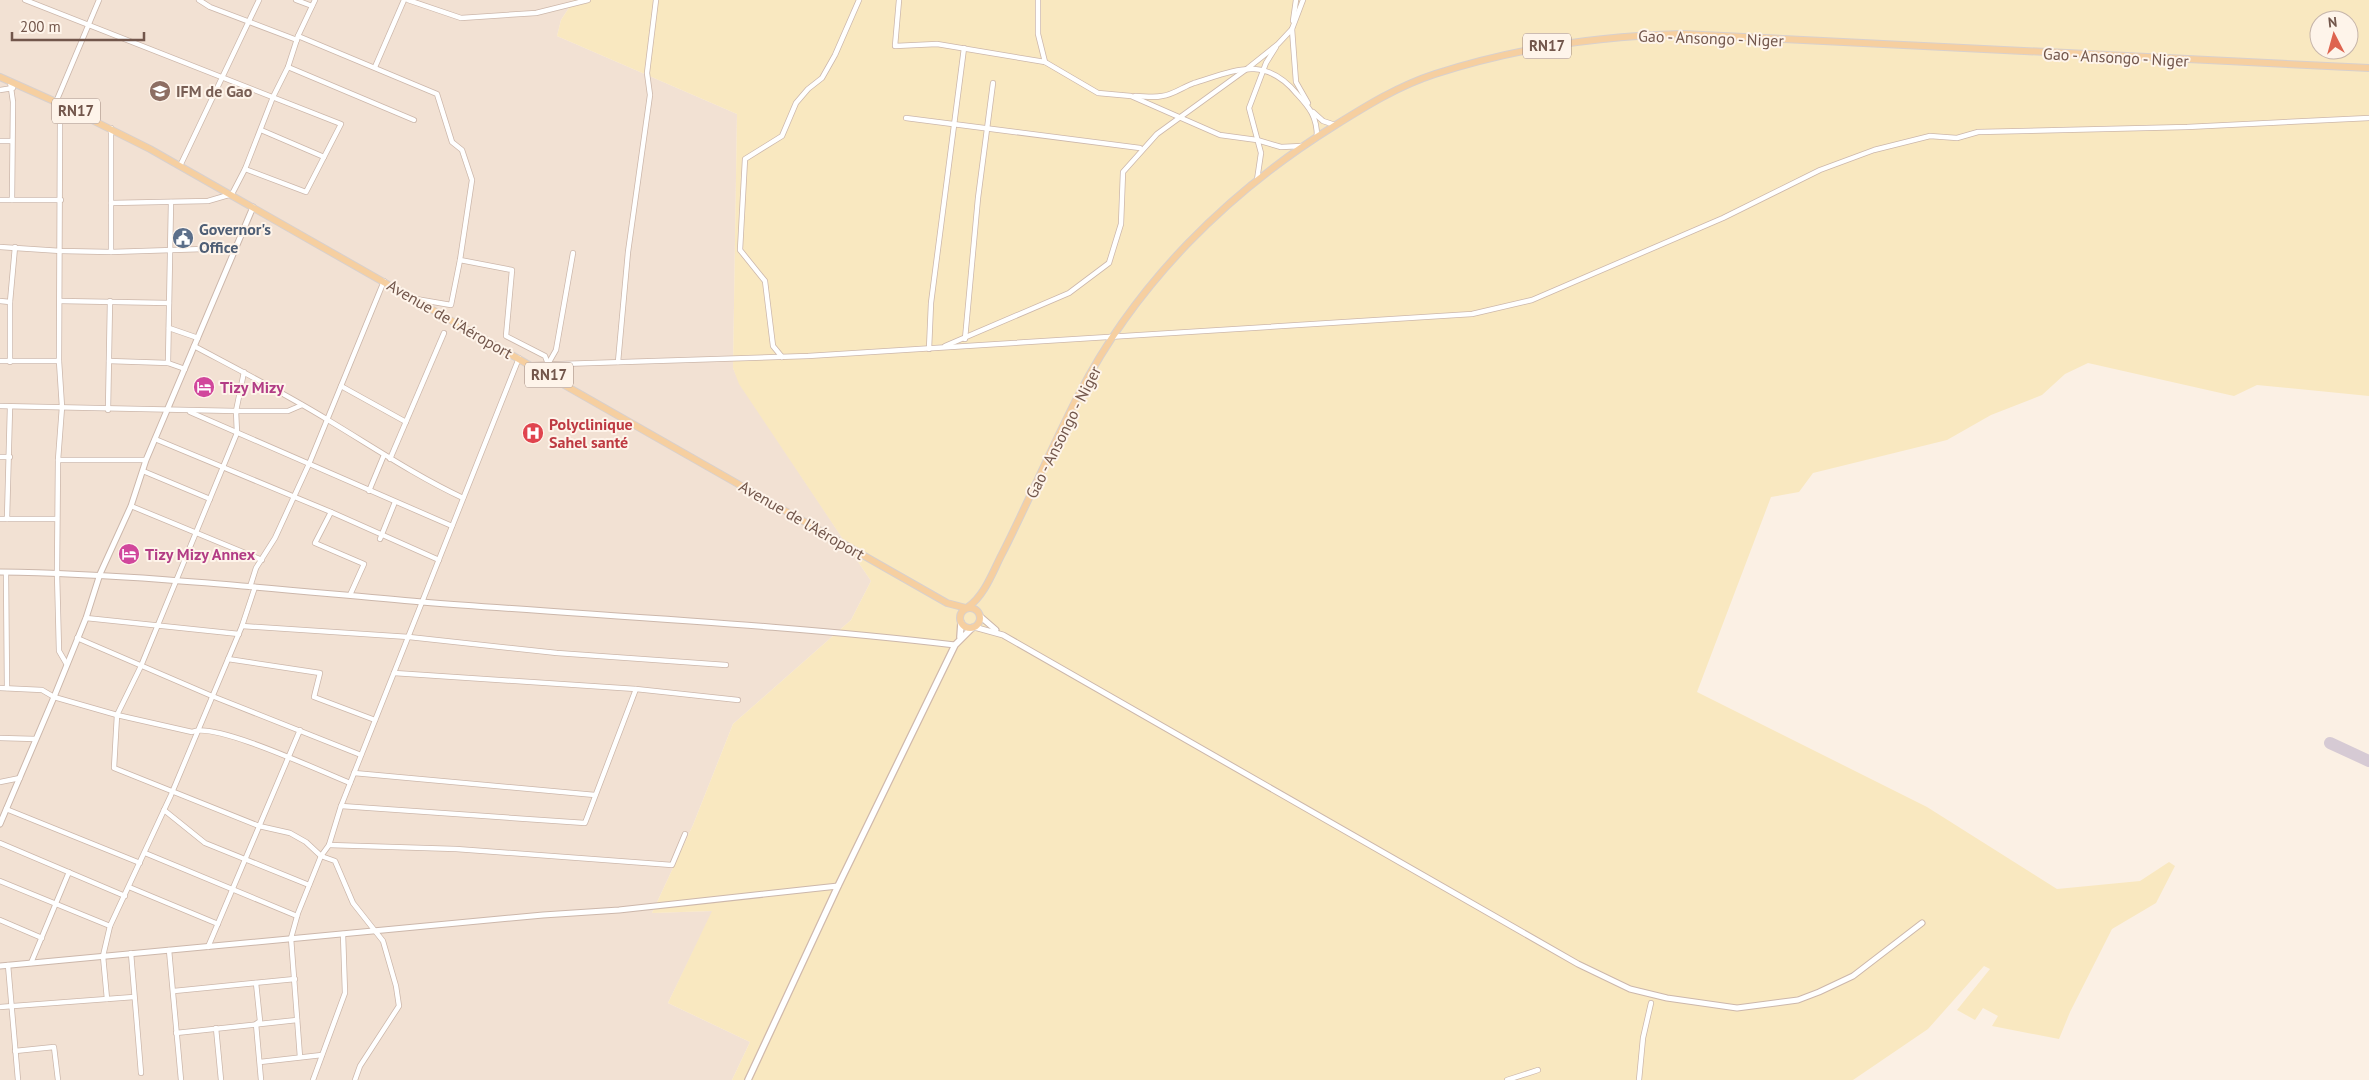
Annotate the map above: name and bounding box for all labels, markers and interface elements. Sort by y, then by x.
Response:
scale bar [12,10,145,42]
north arrow [2309,10,2359,60]
text: N [2327,13,2338,32]
text: 200 m [20,17,61,36]
street label: Gao - Ansongo - Niger [1638,25,1785,51]
road number: RN17 [1523,34,1571,58]
street label: Gao - Ansongo - Niger [2043,43,2190,71]
school or university icon: IFM de Gao [148,79,172,103]
place label: IFM de Gao [176,81,253,101]
road number: RN17 [52,98,100,124]
place label: Governor's Office [199,219,271,257]
public building icon: Governor's Office [171,226,195,250]
street label: Avenue de l'Aéroport [384,275,517,363]
road number: RN17 [525,362,573,388]
street label: Gao - Ansongo - Niger [1021,362,1105,502]
hotel icon: Tizy Mizy [192,375,216,399]
place label: Tizy Mizy [220,377,284,397]
place label: Polyclinique Sahel santé [549,414,633,452]
hospital icon: Polyclinique Sahel santé [521,421,545,445]
street label: Avenue de l'Aéroport [736,476,869,564]
hotel icon: Tizy Mizy Annex [117,542,141,566]
place label: Tizy Mizy Annex [145,544,256,564]

